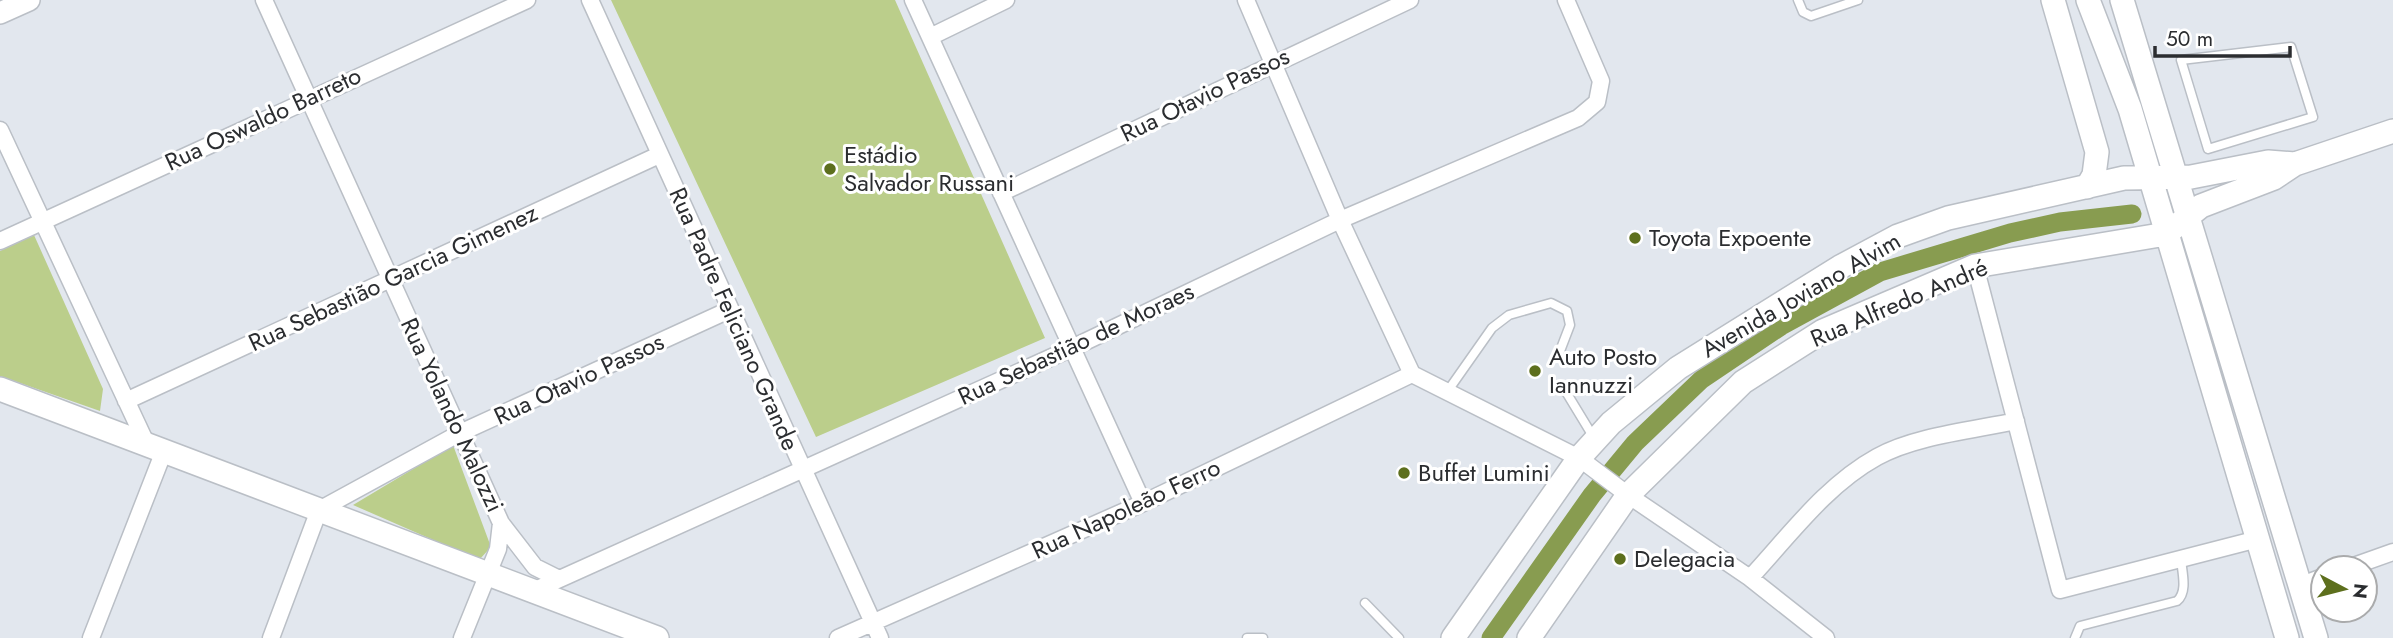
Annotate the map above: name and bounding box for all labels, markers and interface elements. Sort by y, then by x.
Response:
scale bar [2155,14,2290,58]
text: 50 m [2166,24,2213,54]
street label: Rua Otavio Passos [1114,38,1295,151]
street label: Rua Oswaldo Barreto [159,58,367,179]
place label: Estádio Salvador Russani [844,137,1014,200]
marker: Estádio Salvador Russani [822,161,838,177]
street label: Rua Padre Feliciano Grande [661,182,808,456]
street label: Rua Sebastião Garcia Gimenez [243,195,543,360]
place label: Toyota Expoente [1649,220,1811,255]
street label: Avenida Joviano Alvim [1695,223,1907,366]
marker: Toyota Expoente [1627,230,1643,246]
street label: Rua Alfredo André [1805,249,1993,356]
street label: Rua Sebastião de Moraes [952,273,1200,414]
street label: Rua Yolando Malozzi [392,312,513,518]
street label: Rua Otavio Passos [488,324,670,433]
place label: Auto Posto Iannuzzi [1549,339,1657,402]
marker: Auto Posto Iannuzzi [1527,363,1543,379]
street label: Rua Napoleão Ferro [1026,449,1226,568]
place label: Buffet Lumini [1418,455,1550,490]
marker: Buffet Lumini [1396,465,1412,481]
place label: Delegacia [1634,541,1735,576]
marker: Delegacia [1612,551,1628,567]
north arrow [2309,554,2379,624]
text: N [2346,582,2375,600]

